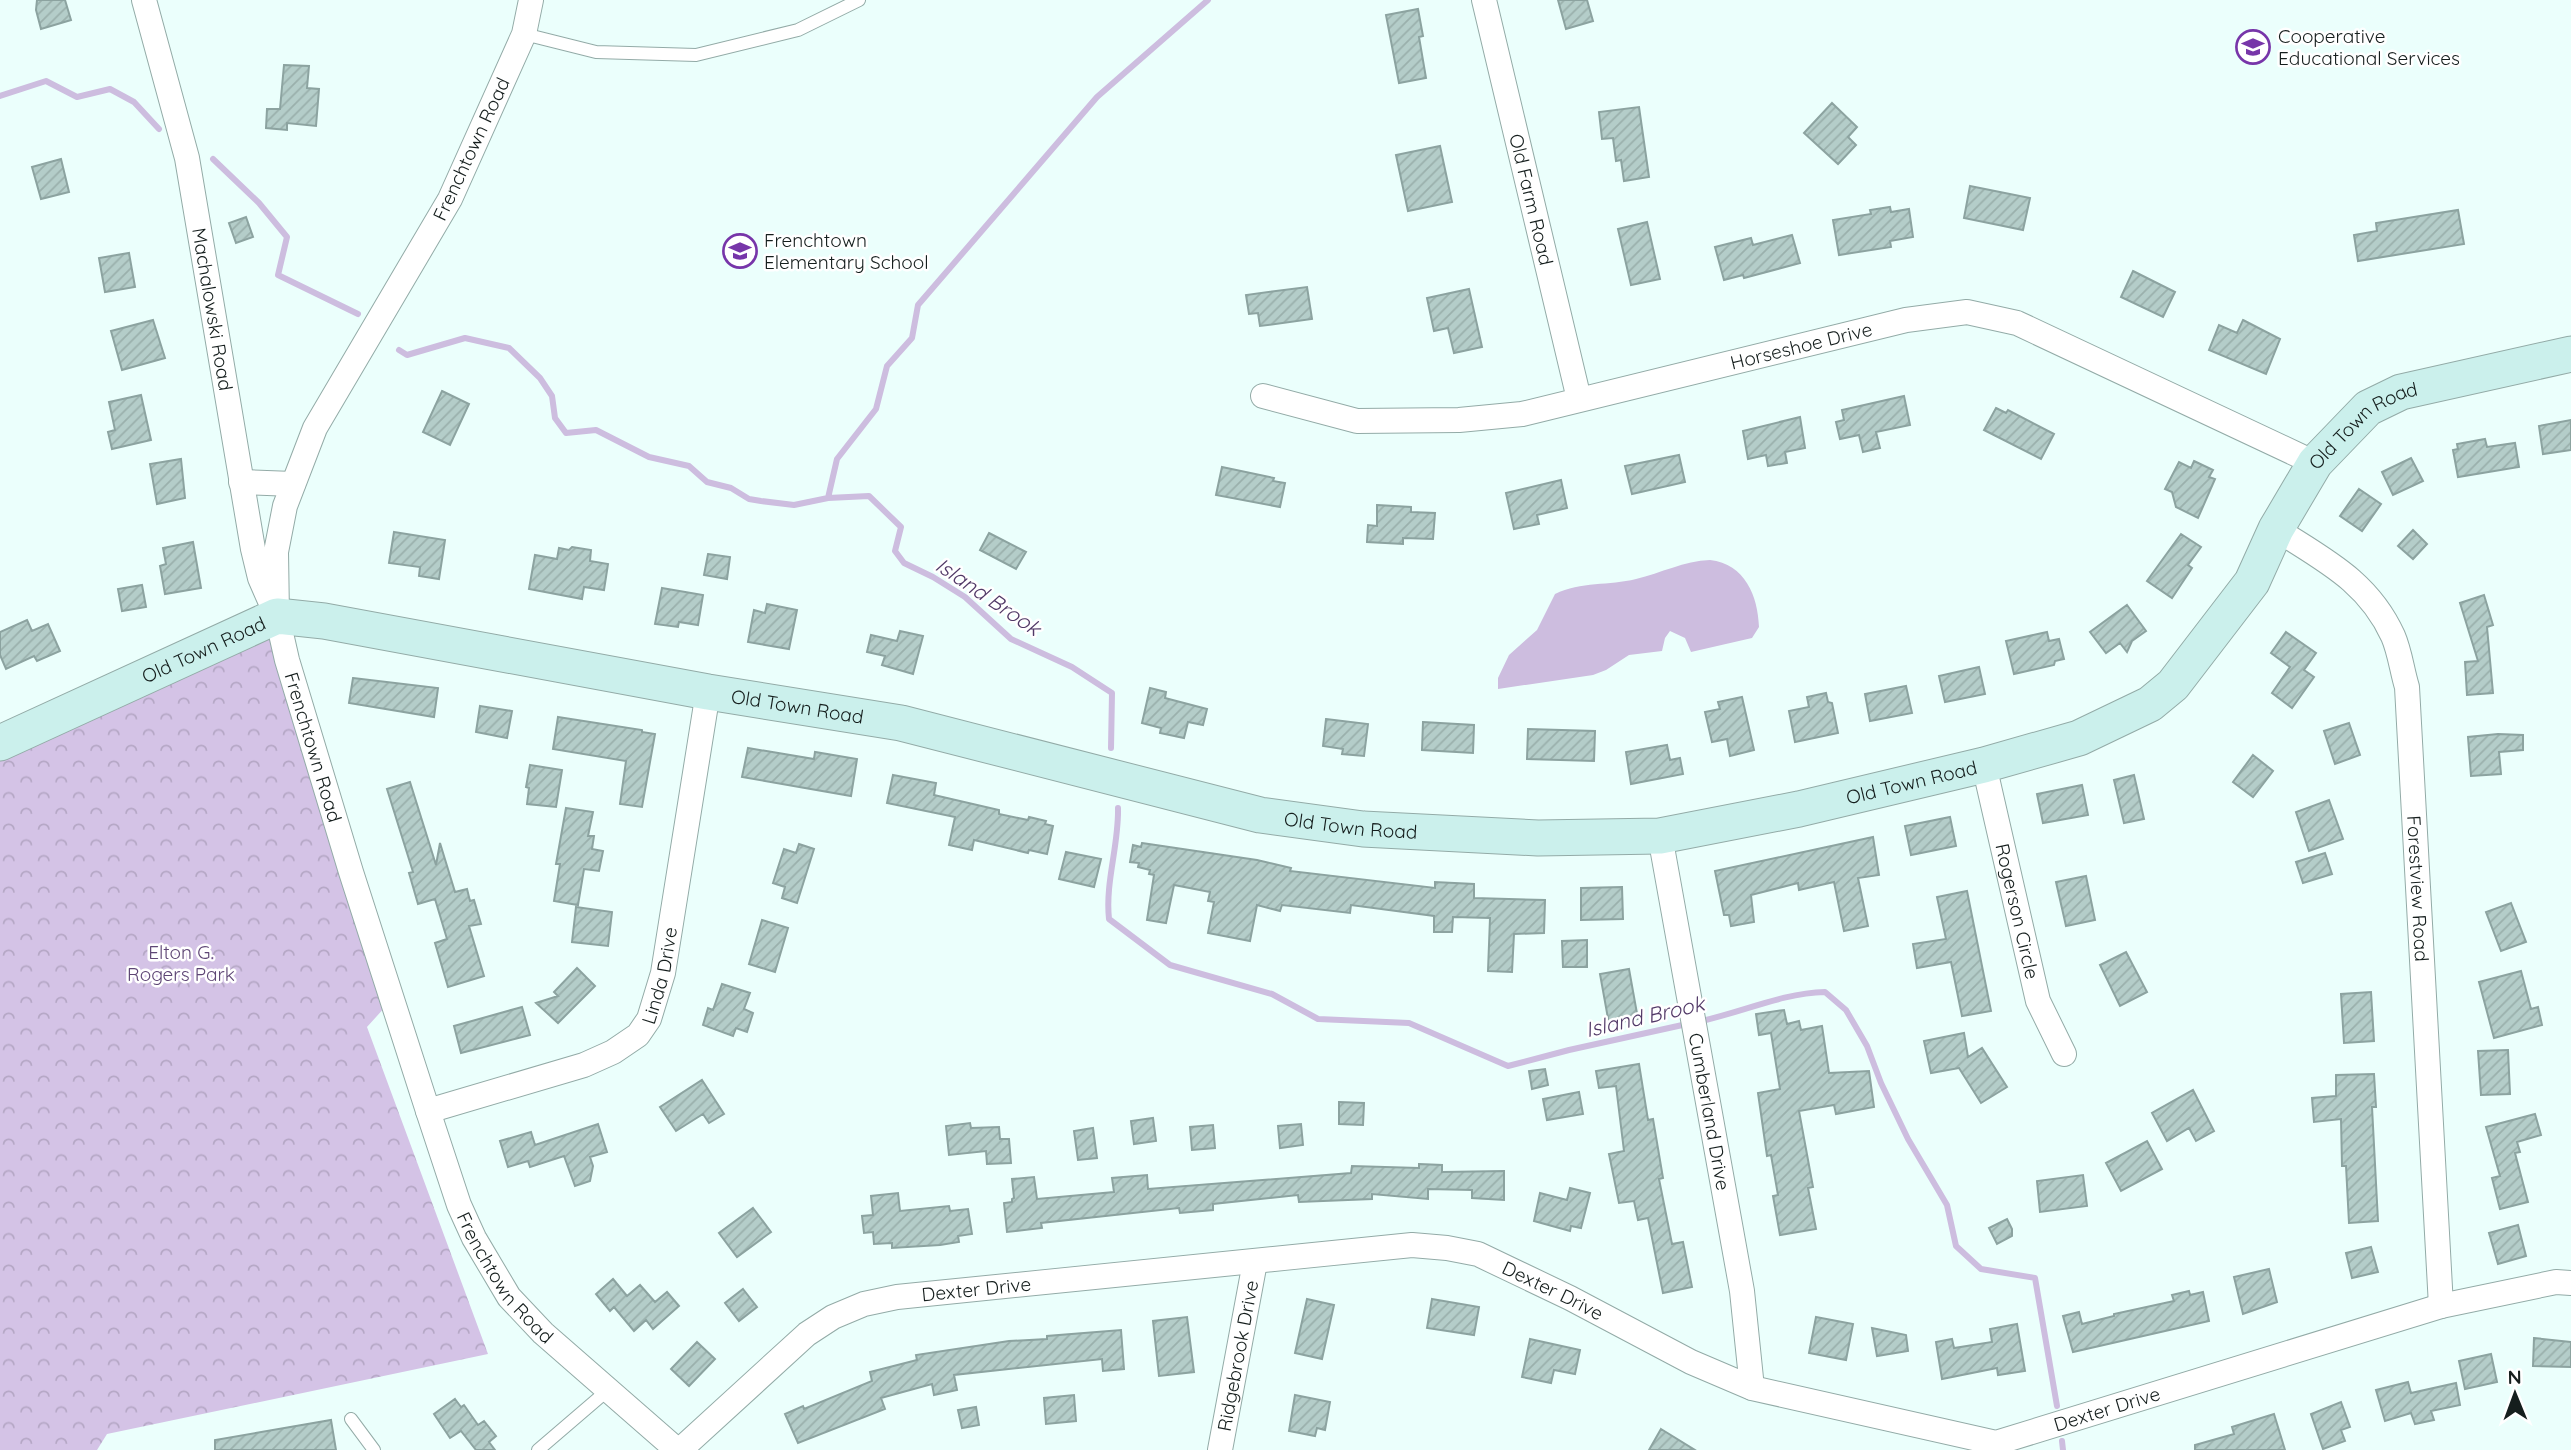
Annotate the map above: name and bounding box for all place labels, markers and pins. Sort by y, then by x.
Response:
place label: Cooperative Educational Services [2278,24,2460,70]
school or university icon: Cooperative Educational Services [2234,28,2272,66]
place label: Frenchtown Elementary School [764,228,929,274]
school or university icon: Frenchtown Elementary School [721,232,759,270]

